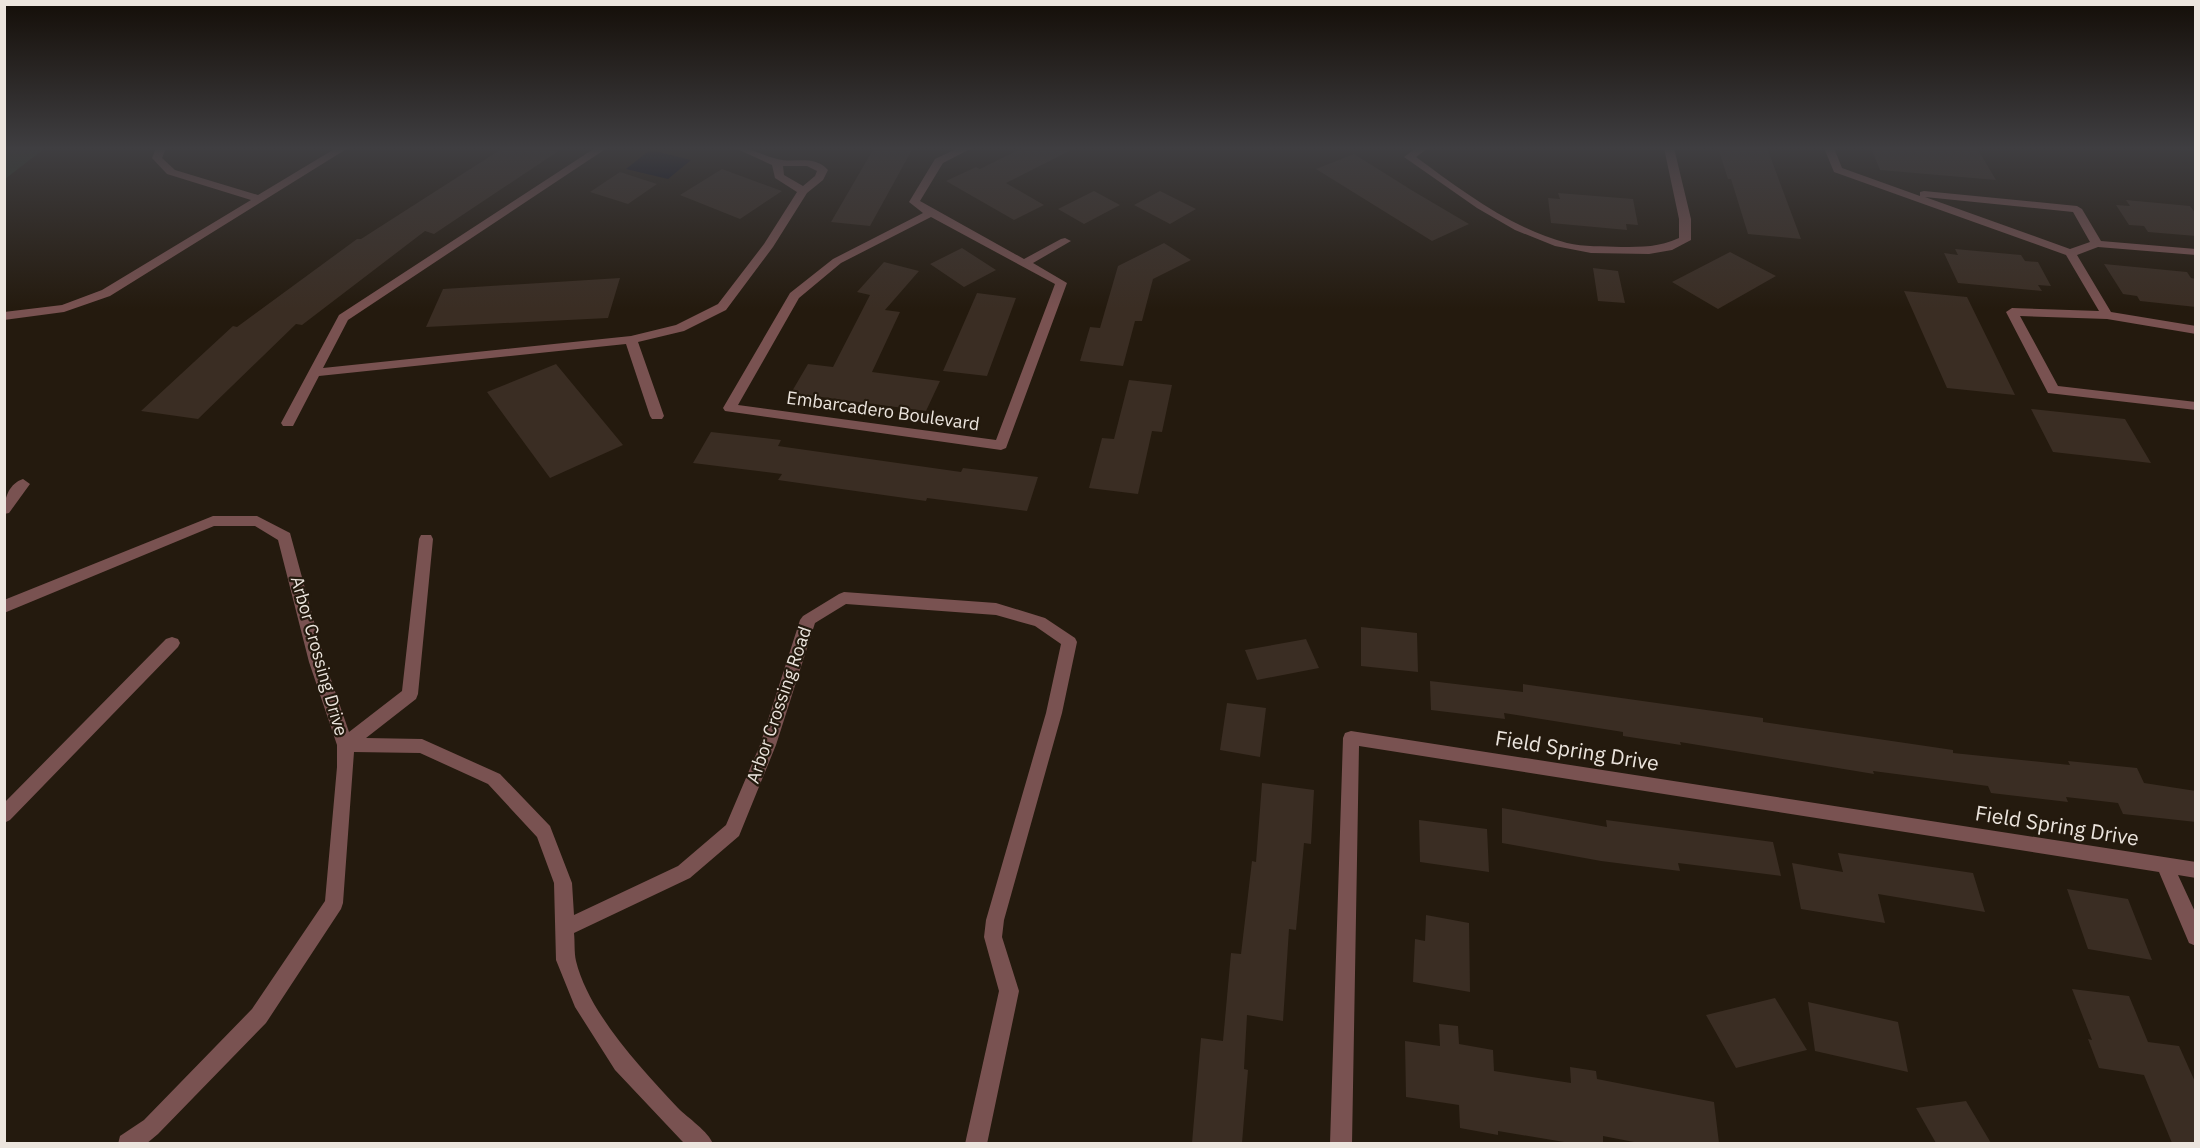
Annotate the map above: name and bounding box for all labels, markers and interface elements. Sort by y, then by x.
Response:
street label: Embarcadero Boulevard [785,386,981,435]
street label: Arbor Crossing Drive [286,573,353,738]
street label: Arbor Crossing Road [741,623,816,786]
street label: Field Spring Drive [1493,723,1661,777]
street label: Field Spring Drive [1973,798,2141,852]

